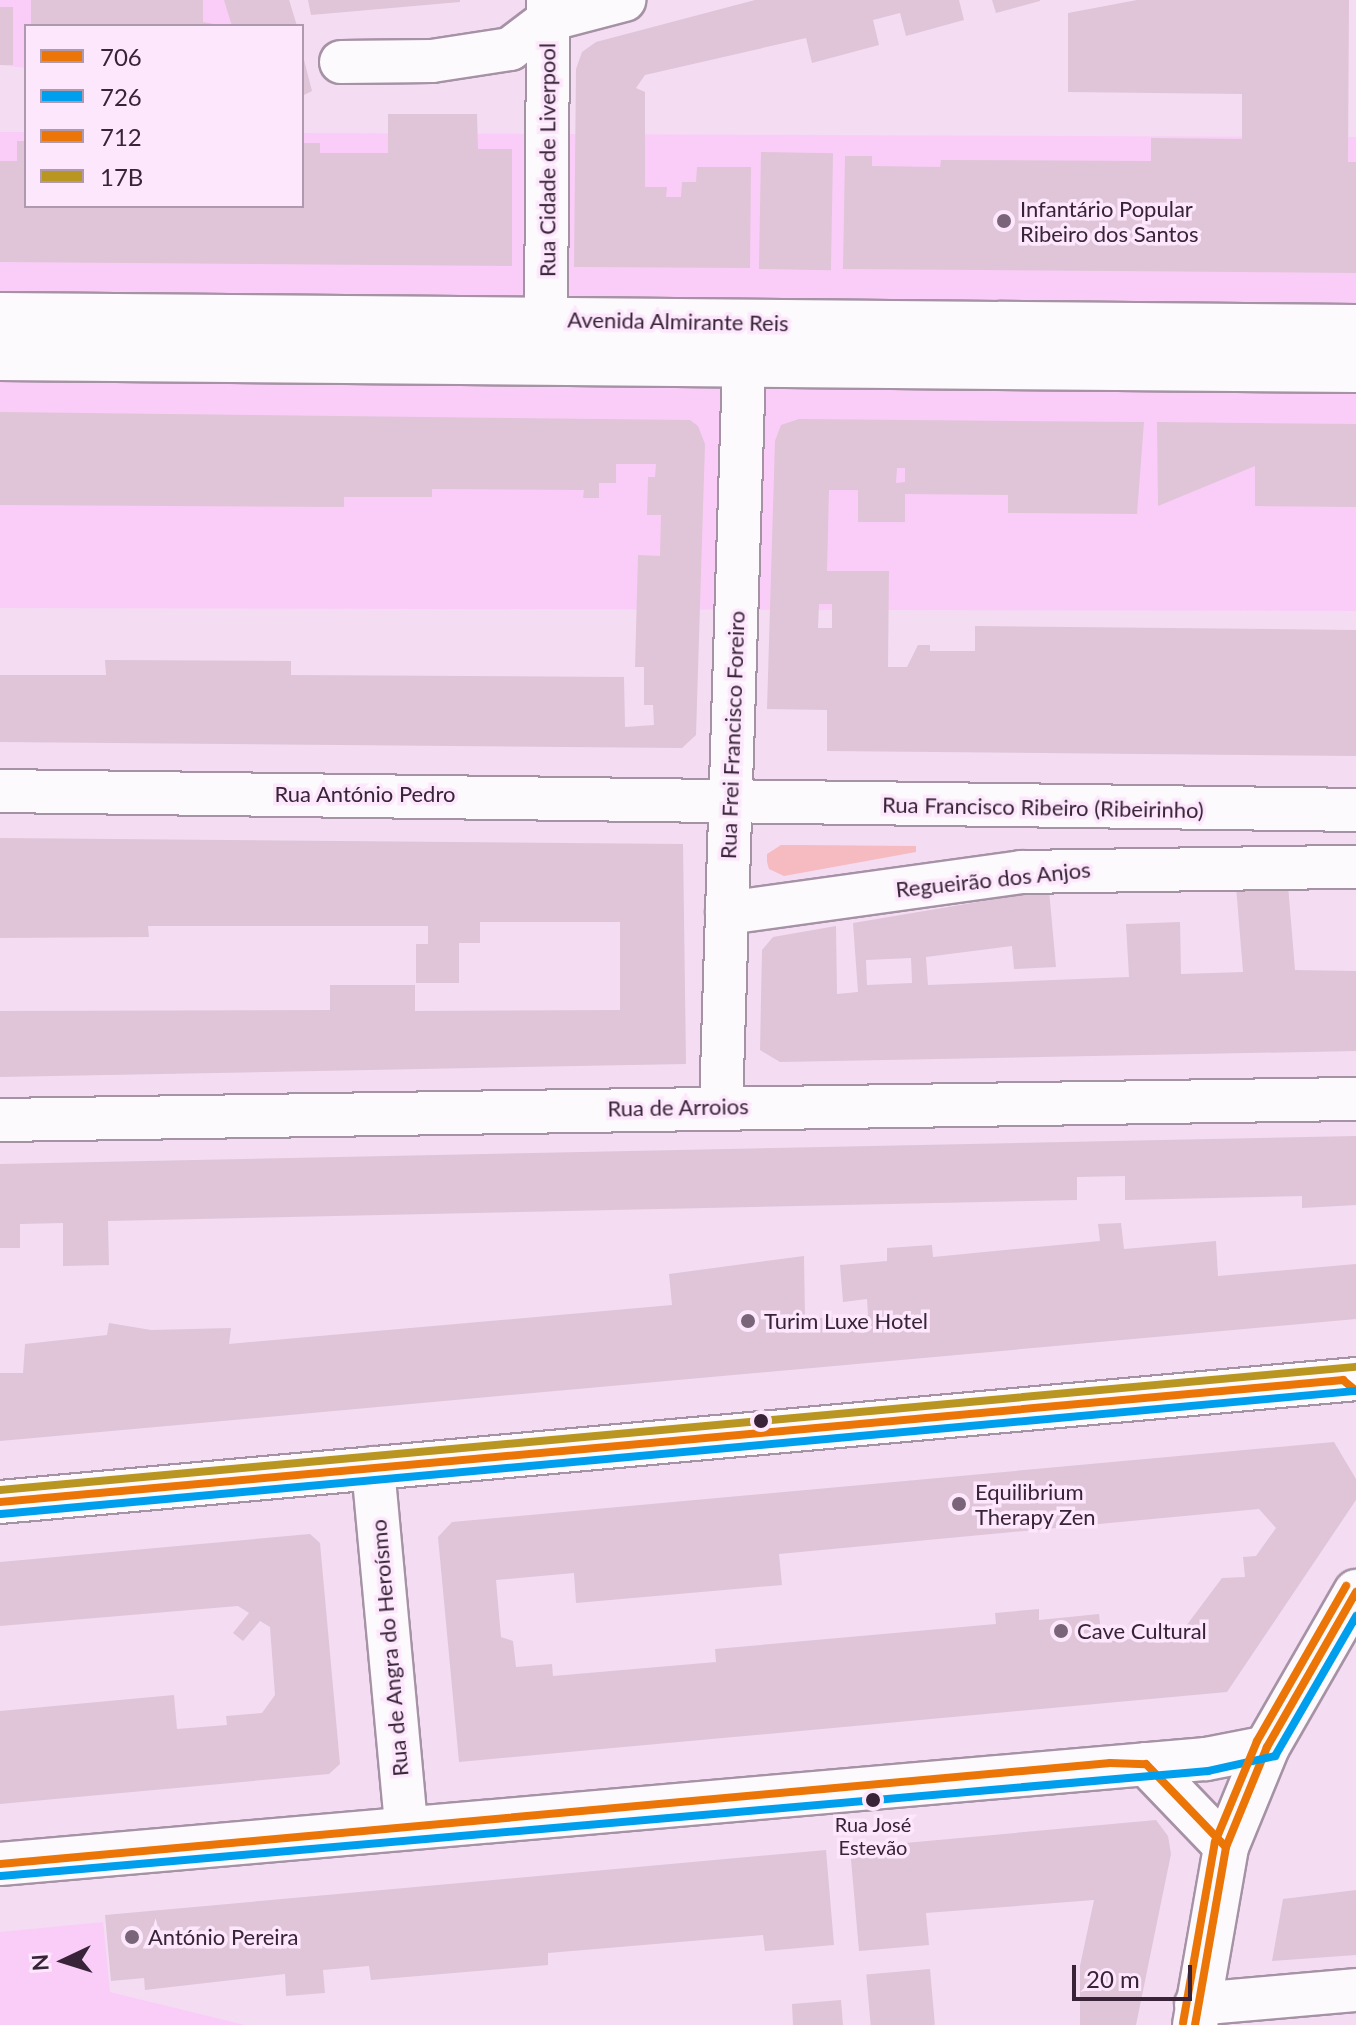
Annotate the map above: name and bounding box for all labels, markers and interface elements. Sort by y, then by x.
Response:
legend [24,24,304,208]
text: 706 [100,42,142,71]
street label: Rua Cidade de Liverpool [534,43,560,277]
text: 726 [100,82,142,111]
text: 712 [100,122,142,151]
text: 17B [100,162,143,191]
place label: Infantário Popular Ribeiro dos Santos [1020,195,1198,246]
marker: Infantário Popular Ribeiro dos Santos [995,212,1013,230]
street label: Avenida Almirante Reis [567,306,789,336]
street label: Rua Frei Francisco Foreiro [714,610,750,860]
street label: Rua António Pedro [274,781,456,807]
street label: Rua Francisco Ribeiro (Ribeirinho) [882,791,1204,823]
street label: Regueirão dos Anjos [894,856,1092,902]
street label: Rua de Arroios [607,1093,749,1121]
place label: Turim Luxe Hotel [764,1308,928,1334]
marker: Turim Luxe Hotel [739,1312,757,1330]
unlabelled marker [753,1413,769,1429]
place label: Equilibrium Therapy Zen [975,1478,1096,1530]
marker: Equilibrium Therapy Zen [950,1495,968,1513]
street label: Rua de Angra do Heroísmo [365,1518,413,1778]
place label: Cave Cultural [1077,1618,1207,1644]
marker: Cave Cultural [1052,1622,1070,1640]
marker: Rua José Estevão [865,1792,881,1808]
place label: Rua José Estevão [835,1812,911,1859]
north arrow [24,1921,104,2001]
place label: António Pereira [148,1924,298,1950]
marker: António Pereira [123,1928,141,1946]
scale bar [1076,1949,1196,1999]
text: N [26,1953,54,1972]
text: 20 m [1086,1964,1140,1993]

